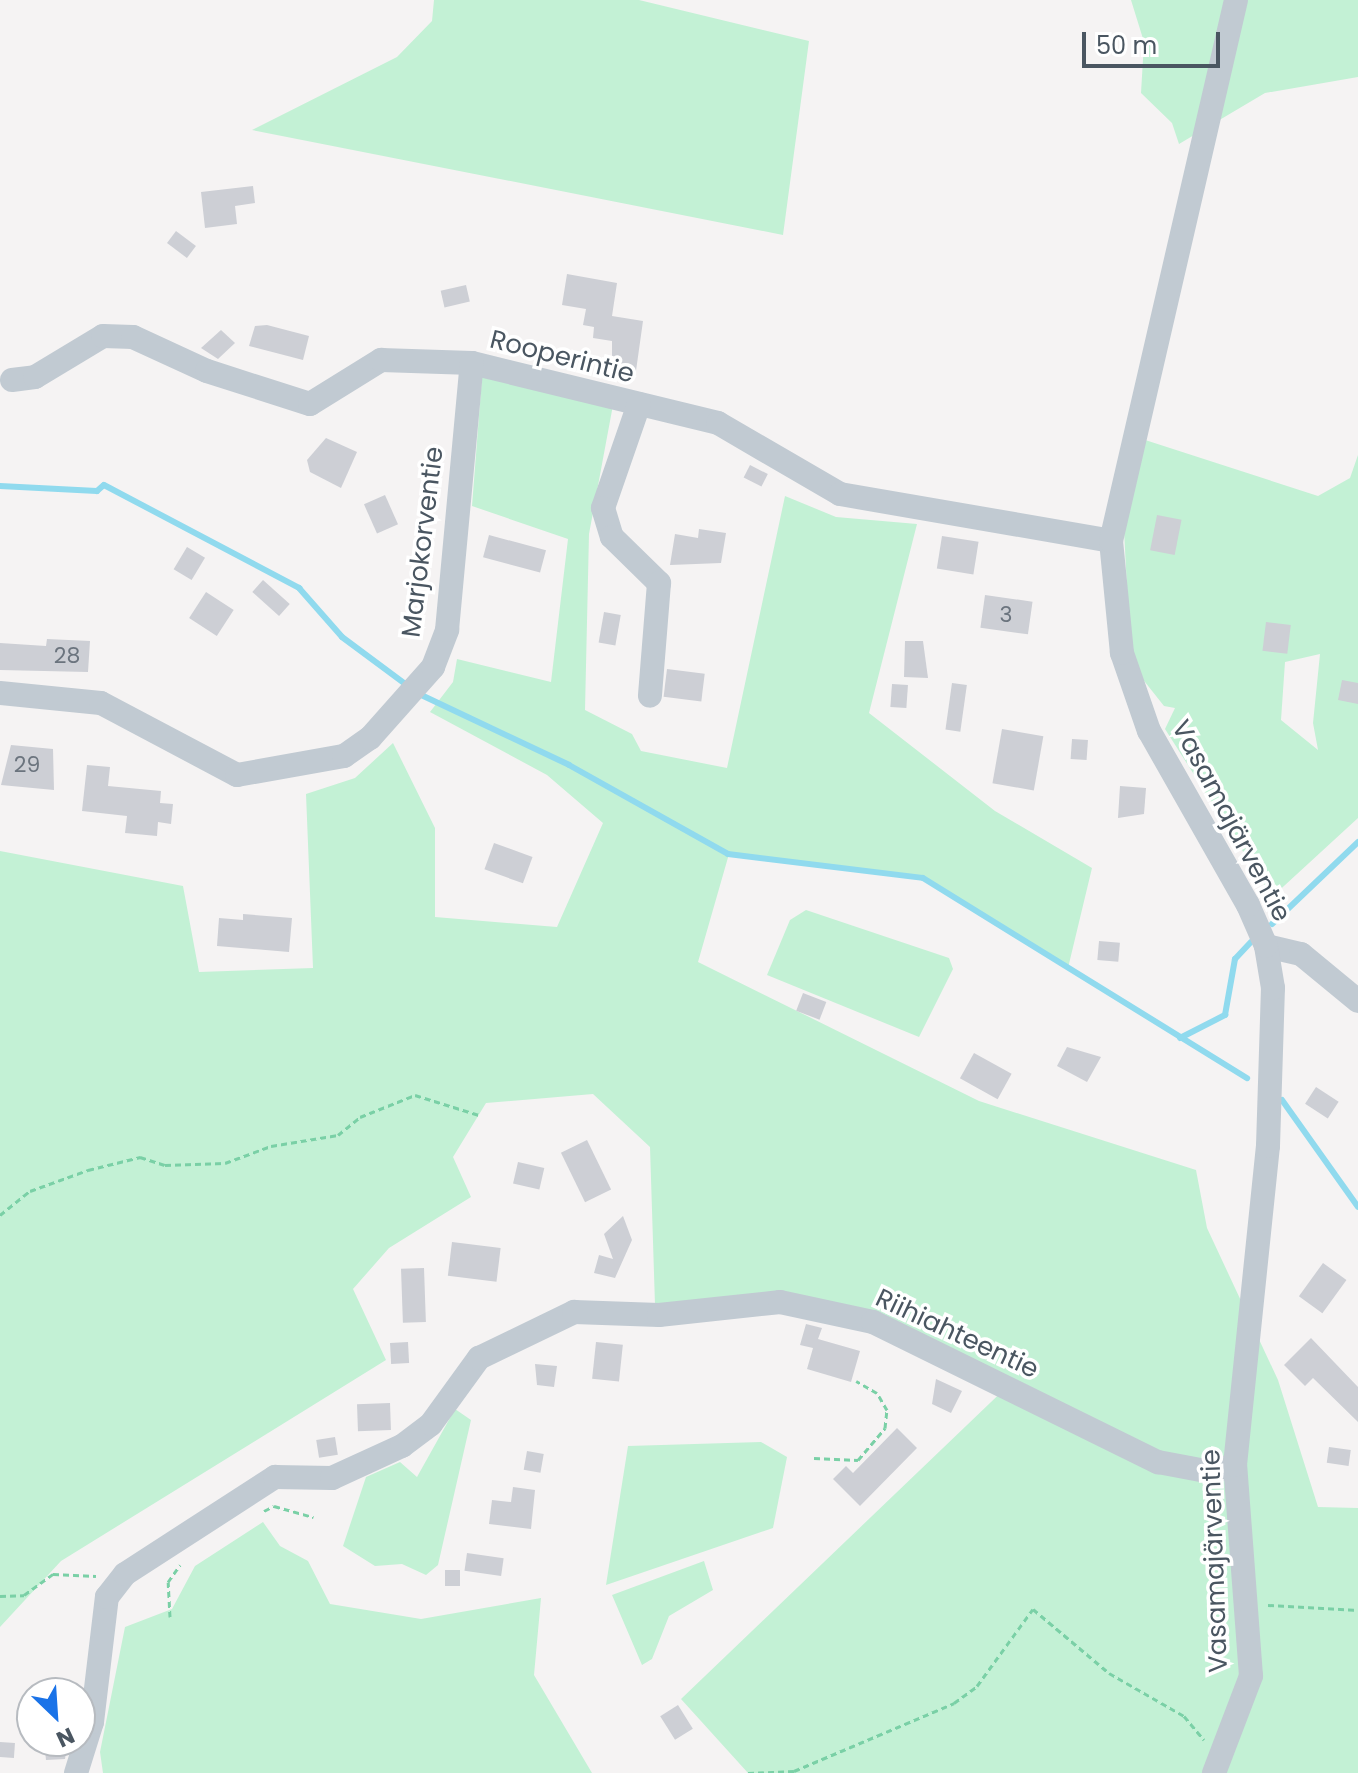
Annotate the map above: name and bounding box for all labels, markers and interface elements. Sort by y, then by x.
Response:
scale bar [1086,16,1224,66]
text: 50 m [1096,29,1157,62]
street label: Rooperintie [487,324,637,390]
street label: Marjokorventie [396,445,450,639]
house number: 3 [1000,602,1012,628]
house number: 28 [54,643,80,669]
street label: Vasamajärventie [1165,715,1297,927]
house number: 29 [14,752,40,778]
street label: Riihiahteentie [871,1283,1043,1385]
street label: Vasamajärventie [1196,1449,1234,1673]
north arrow [16,1677,96,1757]
text: N [51,1720,80,1755]

